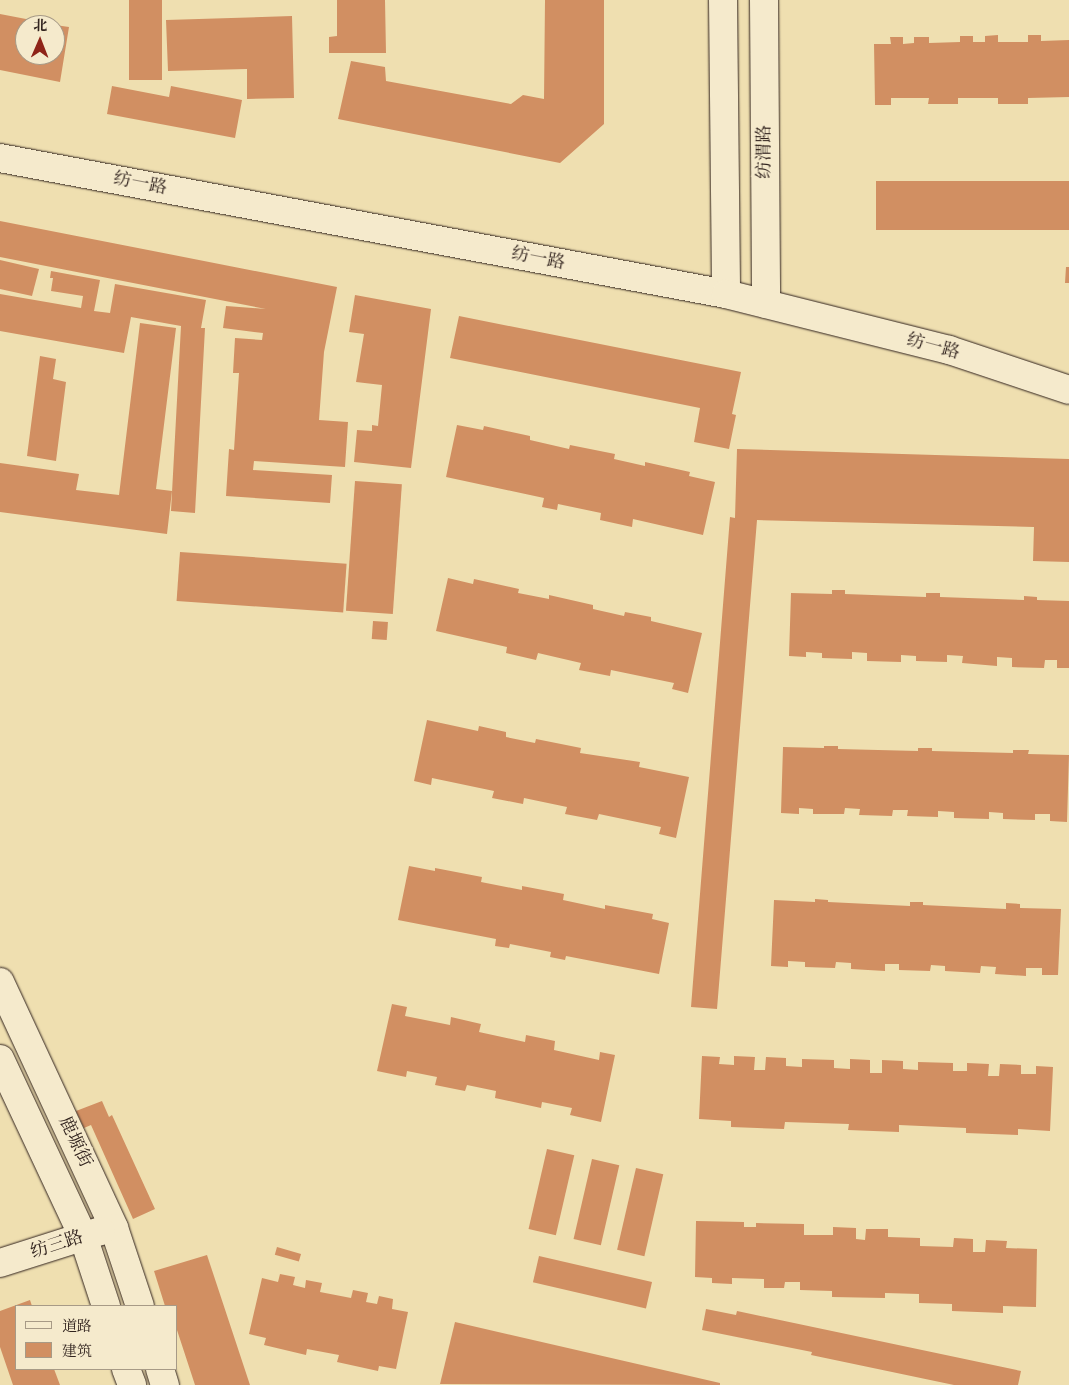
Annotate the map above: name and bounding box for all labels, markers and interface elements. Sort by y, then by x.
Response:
north arrow [15,15,65,65]
text: 北 [33,17,47,34]
street label: 纺渭路 [754,125,776,179]
street label: 纺一路 [111,168,169,200]
street label: 纺一路 [509,243,567,275]
street label: 纺一路 [904,330,962,364]
street label: 鹿塬街 [54,1113,96,1171]
street label: 纺三路 [28,1226,86,1264]
legend [15,1305,178,1370]
text: 道路 [62,1317,92,1335]
text: 建筑 [62,1342,92,1360]

